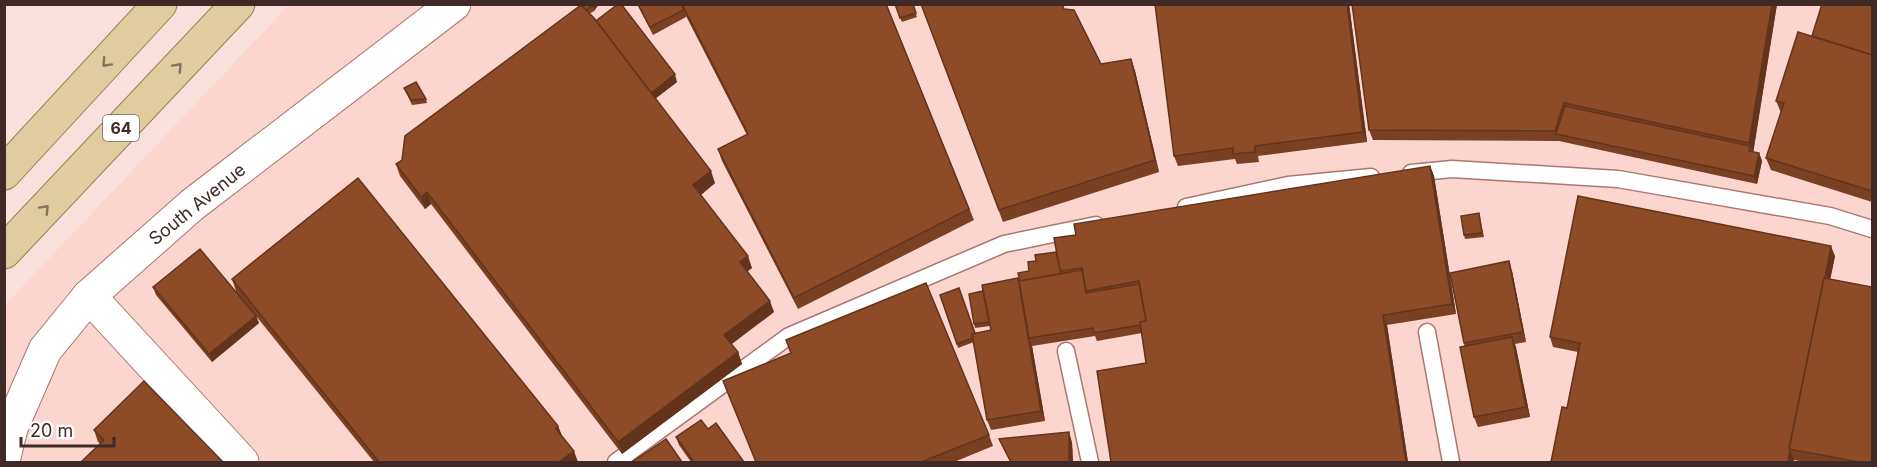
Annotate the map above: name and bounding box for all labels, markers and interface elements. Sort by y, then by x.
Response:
one-way arrow [103,56,114,67]
one-way arrow [171,64,182,75]
road number: 64 [103,115,139,141]
street label: South Avenue [145,159,249,249]
one-way arrow [37,205,48,216]
scale bar [21,410,114,448]
text: 20 m [30,420,73,441]

